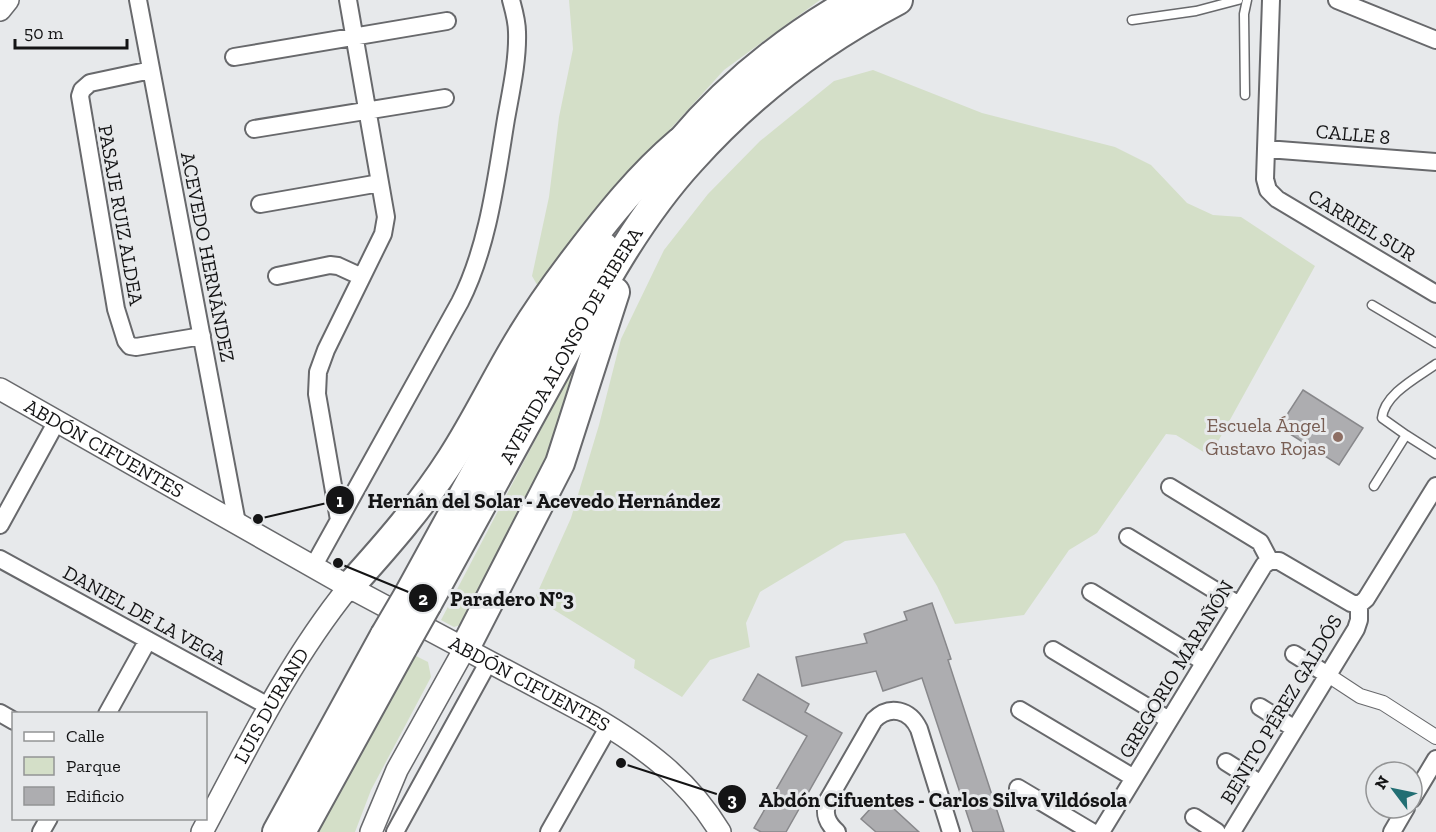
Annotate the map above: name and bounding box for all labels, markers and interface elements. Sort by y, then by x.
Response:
scale bar [15,12,128,50]
text: 50 m [24,22,64,44]
street label: CALLE 8 [1315,119,1391,149]
street label: PASAJE RUIZ ALDEA [93,123,149,308]
street label: ACEVEDO HERNÁNDEZ [176,150,240,364]
street label: CARRIEL SUR [1304,184,1421,267]
street label: AVENIDA ALONSO DE RIBERA [494,222,648,468]
street label: ABDÓN CIFUENTES [21,394,188,503]
place label: Escuela Ángel Gustavo Rojas [1205,413,1326,460]
marker: Escuela Ángel Gustavo Rojas [1331,430,1345,444]
callout: Hernán del Solar - Acevedo Hernández [325,481,733,520]
text: Hernán del Solar - Acevedo Hernández [367,488,721,513]
text: 1 [336,490,344,512]
street label: DANIEL DE LA VEGA [59,560,232,670]
street label: GREGORIO MARAÑÓN [1113,576,1239,762]
callout: Paradero N°3 [408,579,586,618]
text: Paradero N°3 [450,586,574,611]
text: 2 [418,588,428,610]
street label: BENITO PÉREZ GALDÓS [1215,610,1347,808]
street label: ABDÓN CIFUENTES [445,631,615,737]
street label: LUIS DURAND [229,643,314,767]
legend [12,712,207,820]
text: Calle [66,725,104,747]
text: Parque [66,755,121,777]
north arrow [1364,760,1424,820]
text: N [1370,772,1393,793]
callout: Abdón Cifuentes - Carlos Silva Vildósola [717,780,1140,819]
text: Edificio [66,785,124,807]
text: Abdón Cifuentes - Carlos Silva Vildósola [759,787,1128,812]
text: 3 [727,789,737,811]

